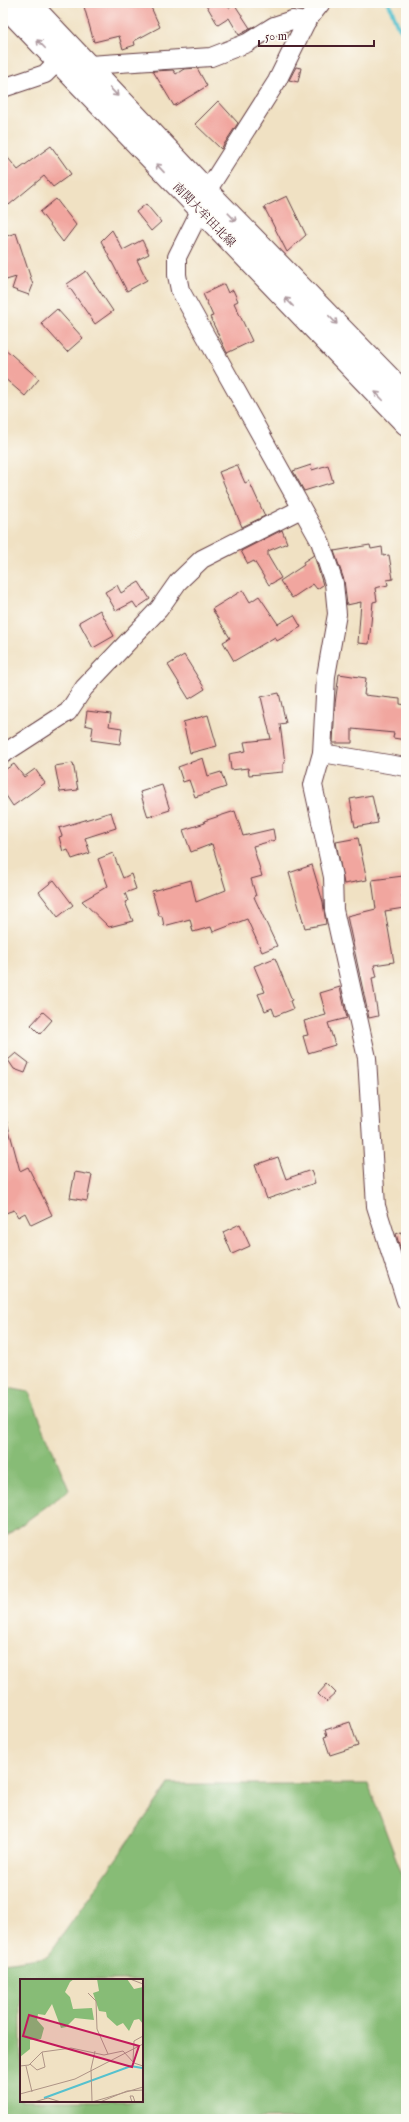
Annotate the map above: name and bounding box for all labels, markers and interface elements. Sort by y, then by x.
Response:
scale bar [259,22,374,48]
text: 50 m [265,29,287,44]
one-way arrow [36,39,46,49]
one-way arrow [109,87,119,97]
one-way arrow [155,163,164,173]
street label: 南関大牟田北線 [169,180,239,250]
one-way arrow [228,211,237,222]
one-way arrow [284,297,293,307]
one-way arrow [328,315,338,325]
one-way arrow [374,391,384,401]
inset map [20,1979,143,2102]

